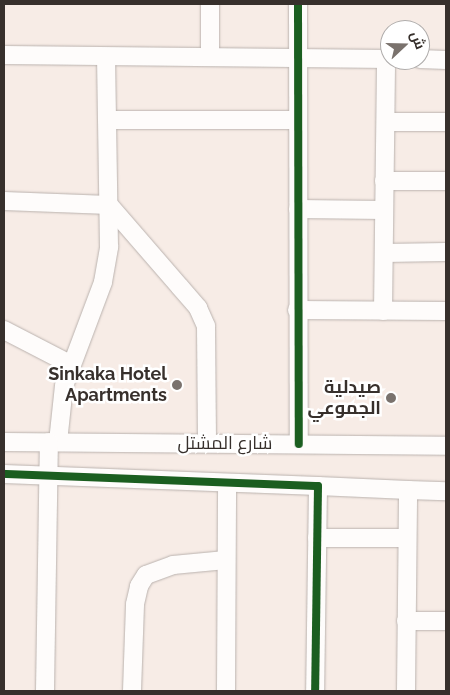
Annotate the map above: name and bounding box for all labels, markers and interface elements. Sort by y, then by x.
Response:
north arrow [380,20,430,70]
text: ش [407,29,429,51]
place label: Sinkaka Hotel Apartments [48,364,167,406]
place label: صيدلية الجموعي [308,377,381,419]
marker: Sinkaka Hotel Apartments [171,379,183,391]
marker: صيدلية الجموعي [385,392,397,404]
street label: شارع المشتل [178,432,272,454]

